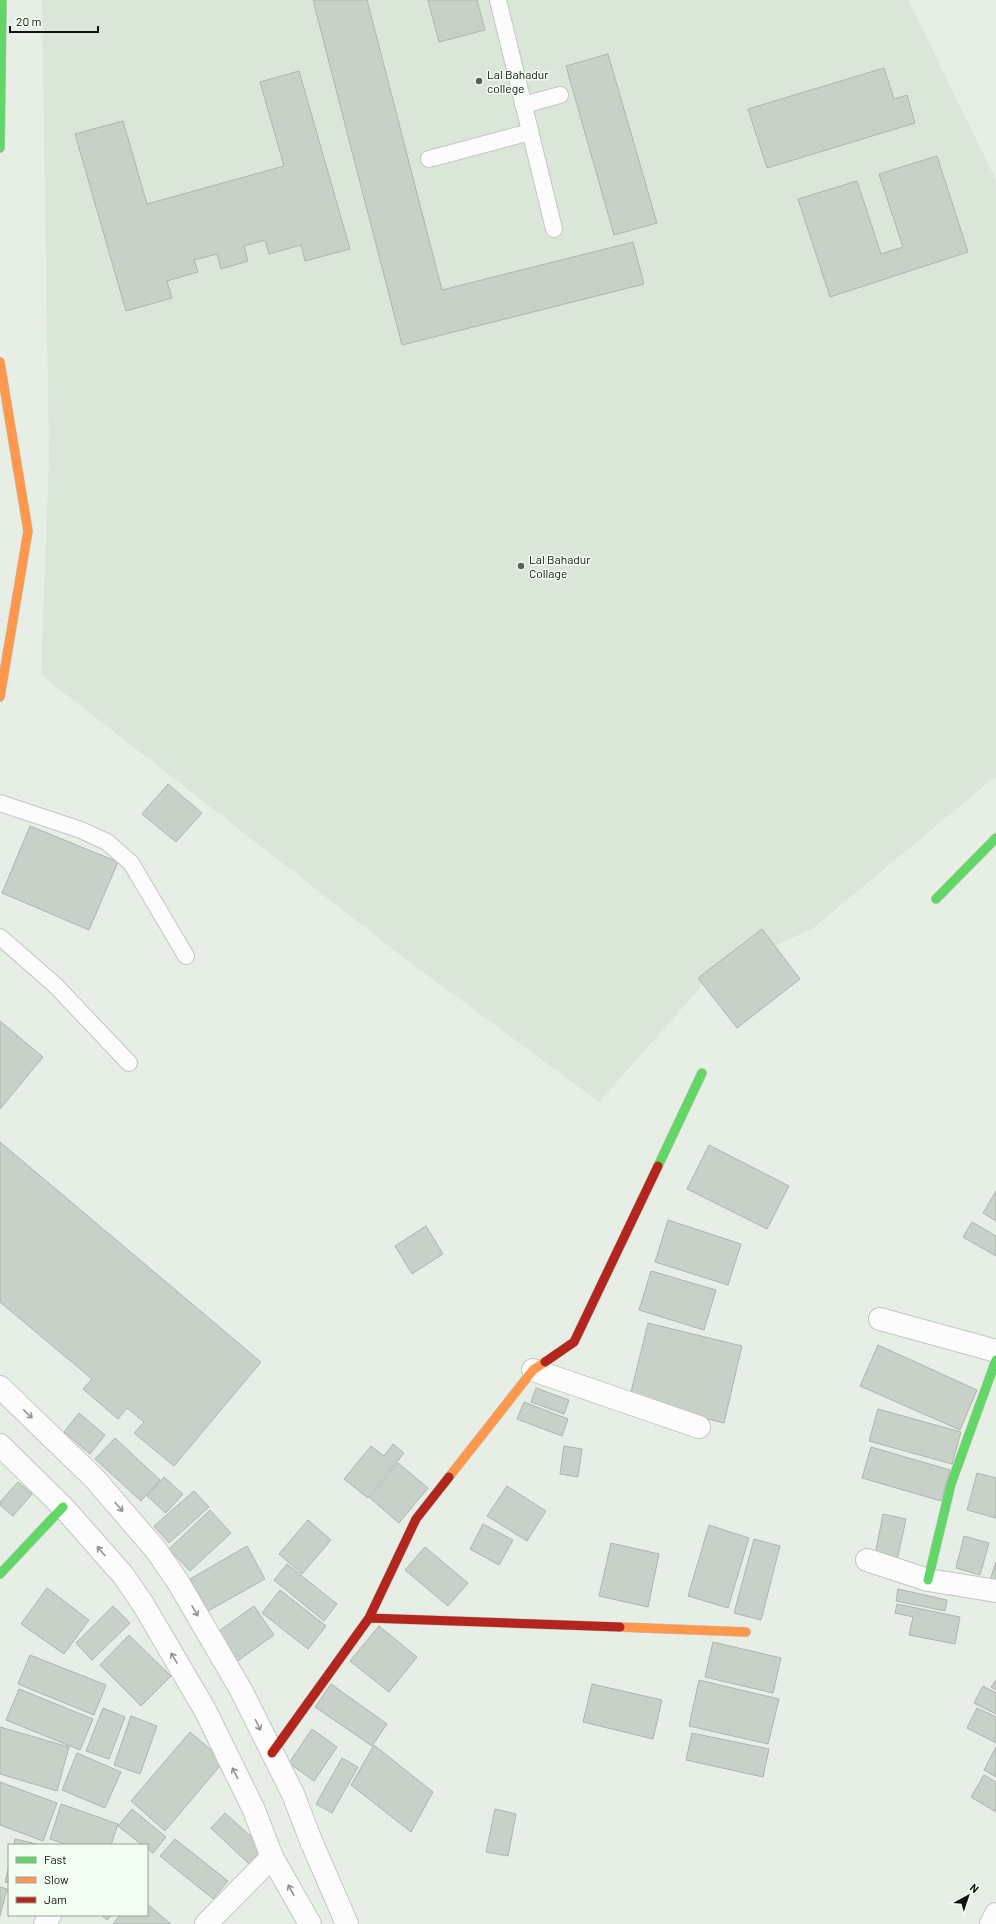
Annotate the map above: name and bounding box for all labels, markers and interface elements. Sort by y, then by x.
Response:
scale bar [10,8,98,34]
text: 20 m [16,14,42,28]
place label: Lal Bahadur college [487,67,549,95]
marker: Lal Bahadur college [474,76,484,86]
place label: Lal Bahadur Collage [529,552,591,580]
marker: Lal Bahadur Collage [516,561,526,571]
one-way arrow [23,1409,33,1419]
one-way arrow [114,1502,123,1512]
one-way arrow [97,1546,106,1556]
one-way arrow [192,1605,200,1617]
one-way arrow [170,1652,178,1664]
one-way arrow [255,1719,262,1731]
one-way arrow [231,1767,238,1779]
legend [8,1844,148,1916]
text: Fast [44,1852,67,1866]
text: Slow [44,1872,69,1886]
north arrow [948,1876,988,1916]
text: N [968,1881,982,1895]
one-way arrow [286,1884,294,1896]
text: Jam [44,1892,67,1906]

